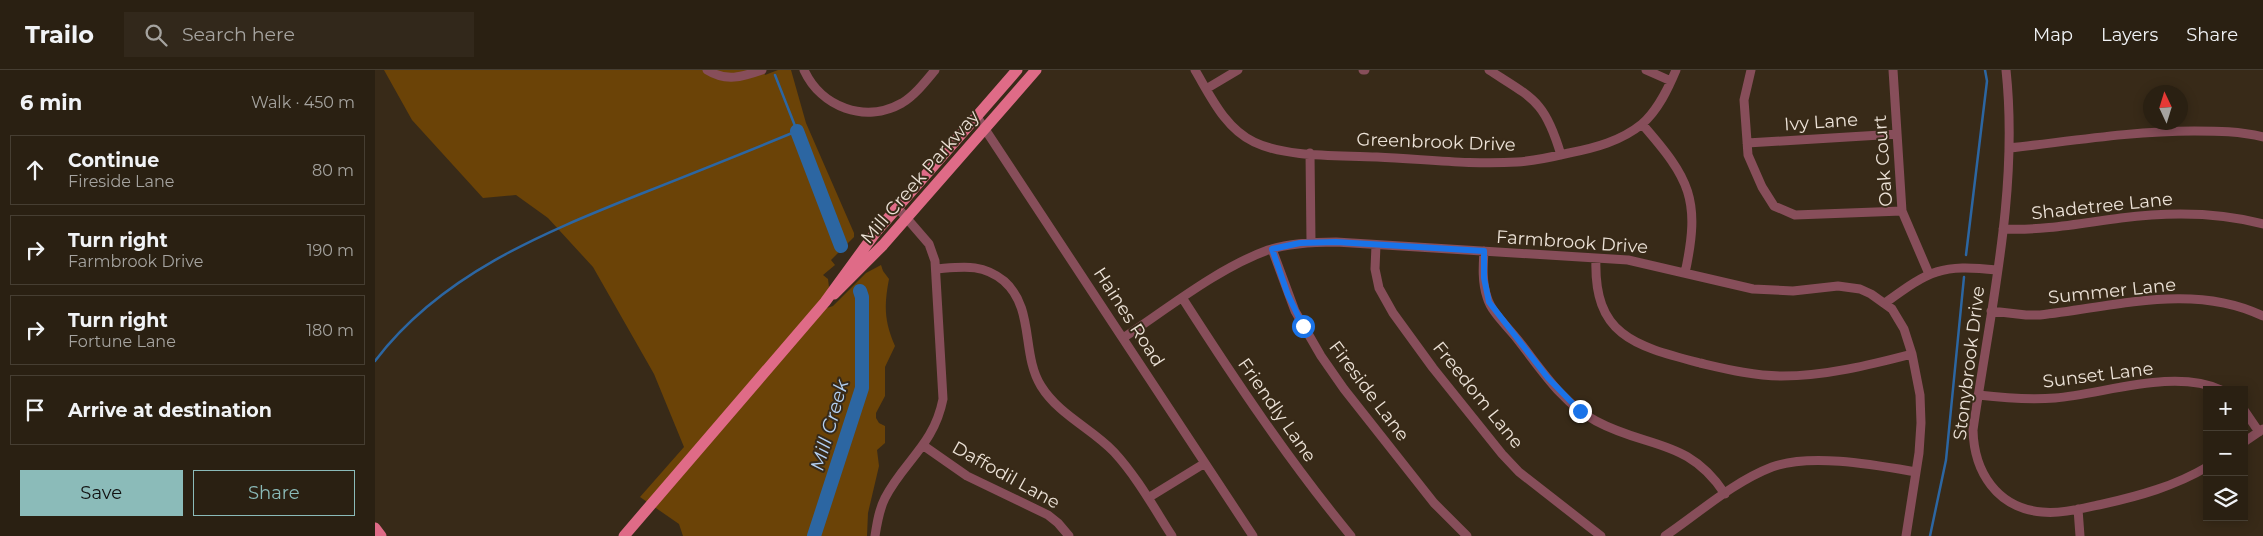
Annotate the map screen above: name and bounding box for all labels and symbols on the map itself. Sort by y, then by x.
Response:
north arrow [2143,85,2188,130]
street label: Mill Creek Parkway [856,106,984,248]
street label: Ivy Lane [1783,108,1859,136]
street label: Oak Court [1869,114,1897,208]
street label: Greenbrook Drive [1356,128,1516,156]
street label: Shadetree Lane [2030,188,2174,224]
street label: Farmbrook Drive [1495,226,1649,258]
street label: Haines Road [1089,263,1169,371]
street label: Summer Lane [2047,273,2177,309]
street label: Stonybrook Drive [1949,284,1989,441]
route start [1292,315,1315,338]
street label: Fireside Lane [1324,337,1414,446]
street label: Freedom Lane [1428,337,1528,453]
street label: Friendly Lane [1233,354,1321,466]
street label: Sunset Lane [2041,357,2155,393]
water label: Mill Creek [806,376,854,473]
route end [1569,400,1592,423]
street label: Daffodil Lane [948,436,1064,514]

